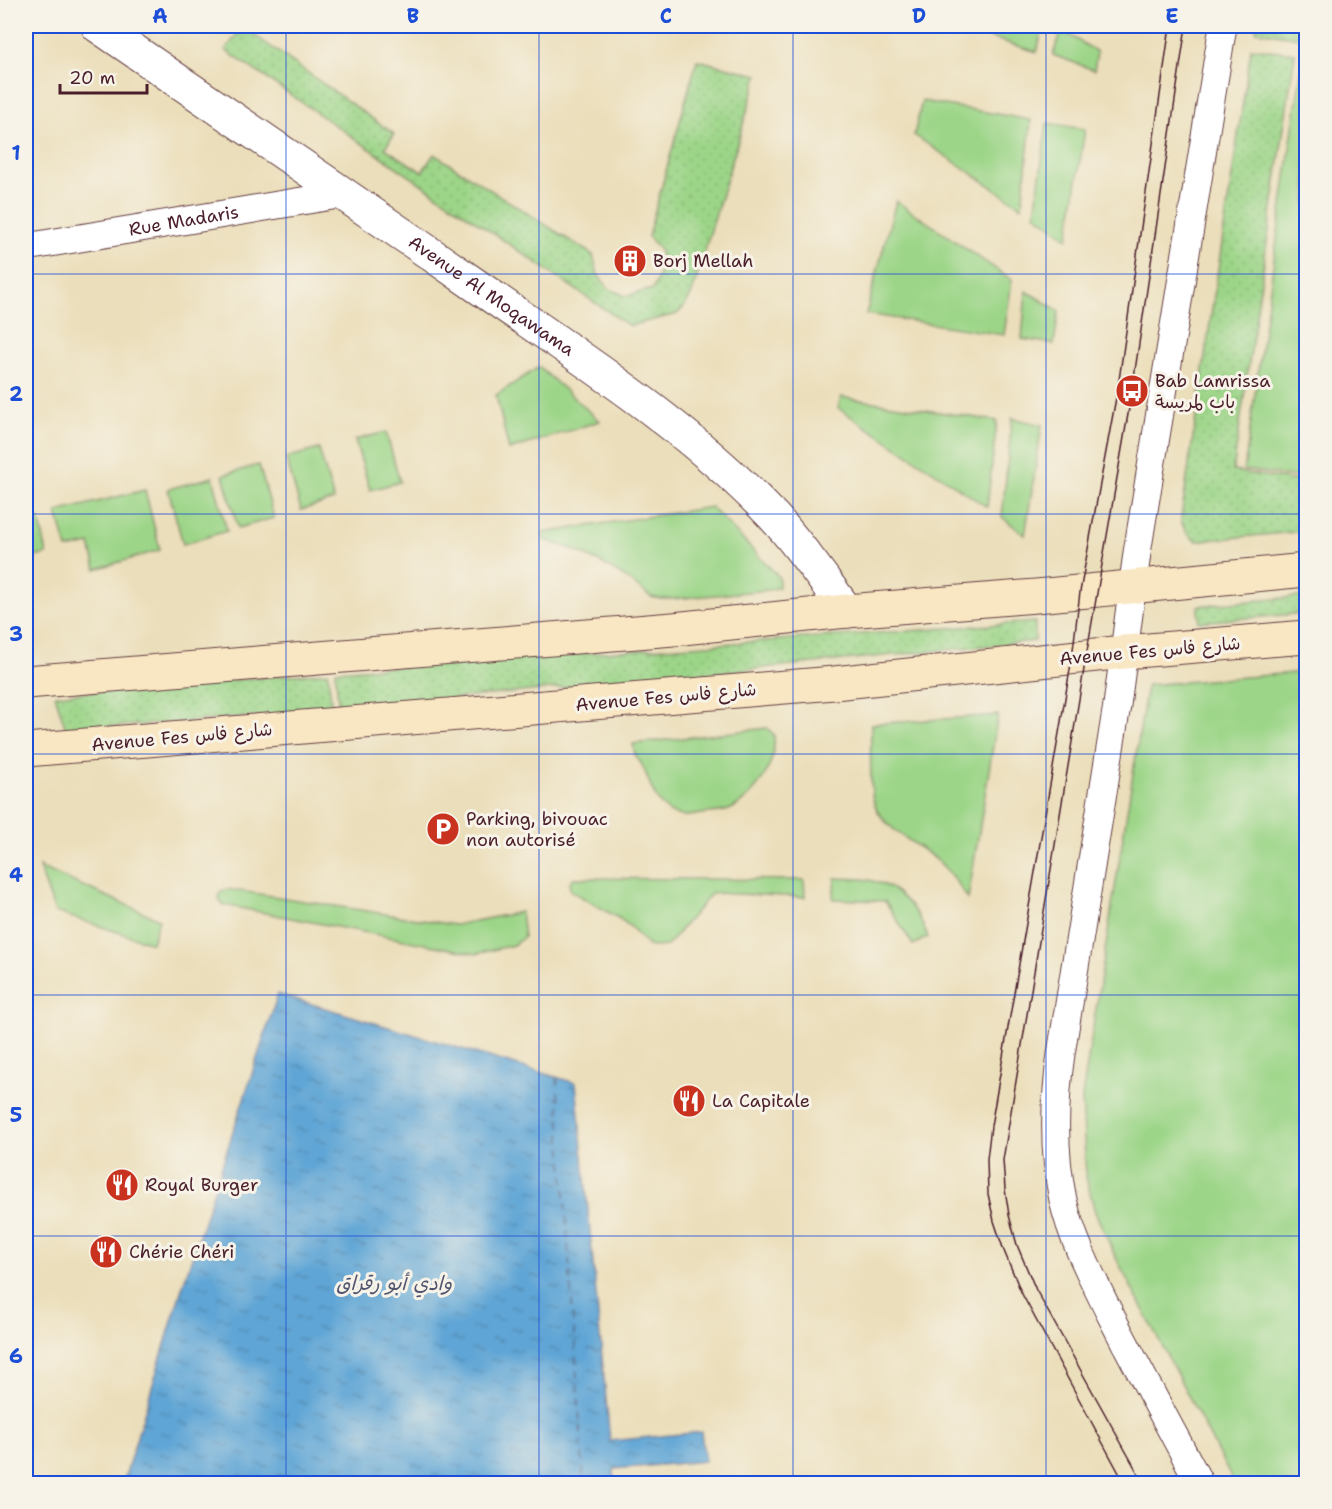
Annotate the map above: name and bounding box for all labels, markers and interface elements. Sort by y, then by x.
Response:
text: A [152,3,168,29]
text: B [407,3,419,29]
text: C [660,3,672,29]
text: D [912,3,926,29]
text: E [1165,3,1179,29]
scale bar [60,57,147,95]
text: 20 m [69,66,115,90]
text: 1 [11,140,21,166]
street label: Rue Madaris [127,200,240,242]
street label: Avenue Al Moqawama [404,230,579,362]
building icon: Borj Mellah [612,243,648,279]
place label: Borj Mellah [653,249,754,273]
place label: Bab Lamrissa باب لمريسة [1155,369,1270,414]
bus stop icon: Bab Lamrissa باب لمريسة [1114,373,1150,409]
text: 2 [9,381,23,407]
text: 3 [9,621,23,647]
street label: Avenue Fes شارع فاس [1059,631,1241,671]
street label: Avenue Fes شارع فاس [575,677,757,717]
street label: Avenue Fes شارع فاس [91,717,273,757]
place label: Parking, bivouac non autorisé [466,807,608,852]
parking icon: Parking, bivouac non autorisé [425,811,461,847]
text: 4 [9,862,23,888]
restaurant icon: La Capitale [671,1083,707,1119]
place label: La Capitale [712,1089,810,1113]
text: 5 [10,1102,22,1128]
restaurant icon: Royal Burger [104,1167,140,1203]
place label: Royal Burger [145,1173,258,1197]
restaurant icon: Chérie Chéri [88,1234,124,1270]
place label: Chérie Chéri [129,1240,234,1264]
water label: وادي أبو رقراق [336,1270,453,1298]
text: 6 [9,1343,23,1369]

